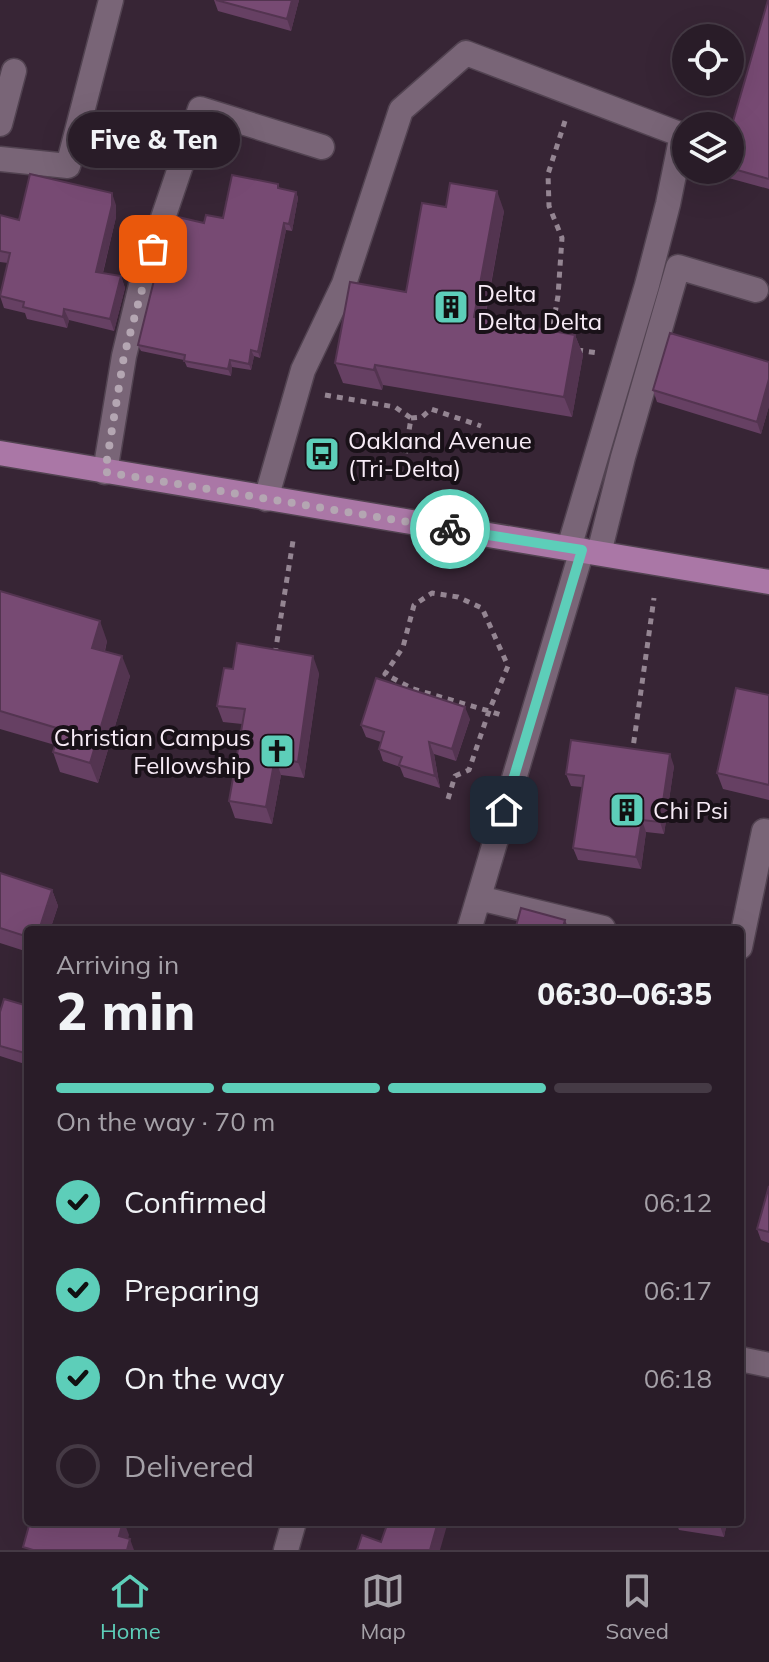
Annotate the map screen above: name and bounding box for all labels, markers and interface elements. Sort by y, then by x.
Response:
map controls [672,24,744,184]
button: locate [672,24,744,96]
button: layers [672,112,744,184]
callout: Five & Ten [67,113,239,169]
text: Five & Ten [90,123,218,156]
pin [119,215,187,283]
icon: bag [131,227,175,271]
place label: Delta Delta Delta [477,278,602,336]
building icon: Delta Delta Delta [432,288,470,326]
place label: Oakland Avenue (Tri-Delta) [348,425,532,483]
bus stop icon: Oakland Avenue (Tri-Delta) [303,435,341,473]
courier [410,489,490,569]
icon: bike [428,507,472,551]
place label: Christian Campus Fellowship [54,722,251,780]
church icon: Christian Campus Fellowship [258,732,296,770]
pin [470,776,538,844]
icon: home [482,788,526,832]
building icon: Chi Psi [608,791,646,829]
place label: Chi Psi [653,795,728,825]
text: Arriving in [56,948,179,981]
text: 06:30–06:35 [537,975,712,1013]
text: 2 min [56,978,195,1043]
text: On the way · 70 m [56,1105,275,1138]
icon: check [56,1180,100,1224]
text: Confirmed [124,1183,267,1221]
text: 06:12 [644,1186,712,1219]
icon: check [56,1268,100,1312]
text: Preparing [124,1271,260,1309]
text: 06:17 [644,1274,712,1307]
icon: check [56,1356,100,1400]
text: On the way [124,1359,284,1397]
text: 06:18 [644,1362,712,1395]
text: Delivered [124,1447,254,1485]
tab: Home [100,1569,161,1645]
tab: Map [360,1569,406,1645]
tab: Saved [606,1569,669,1645]

